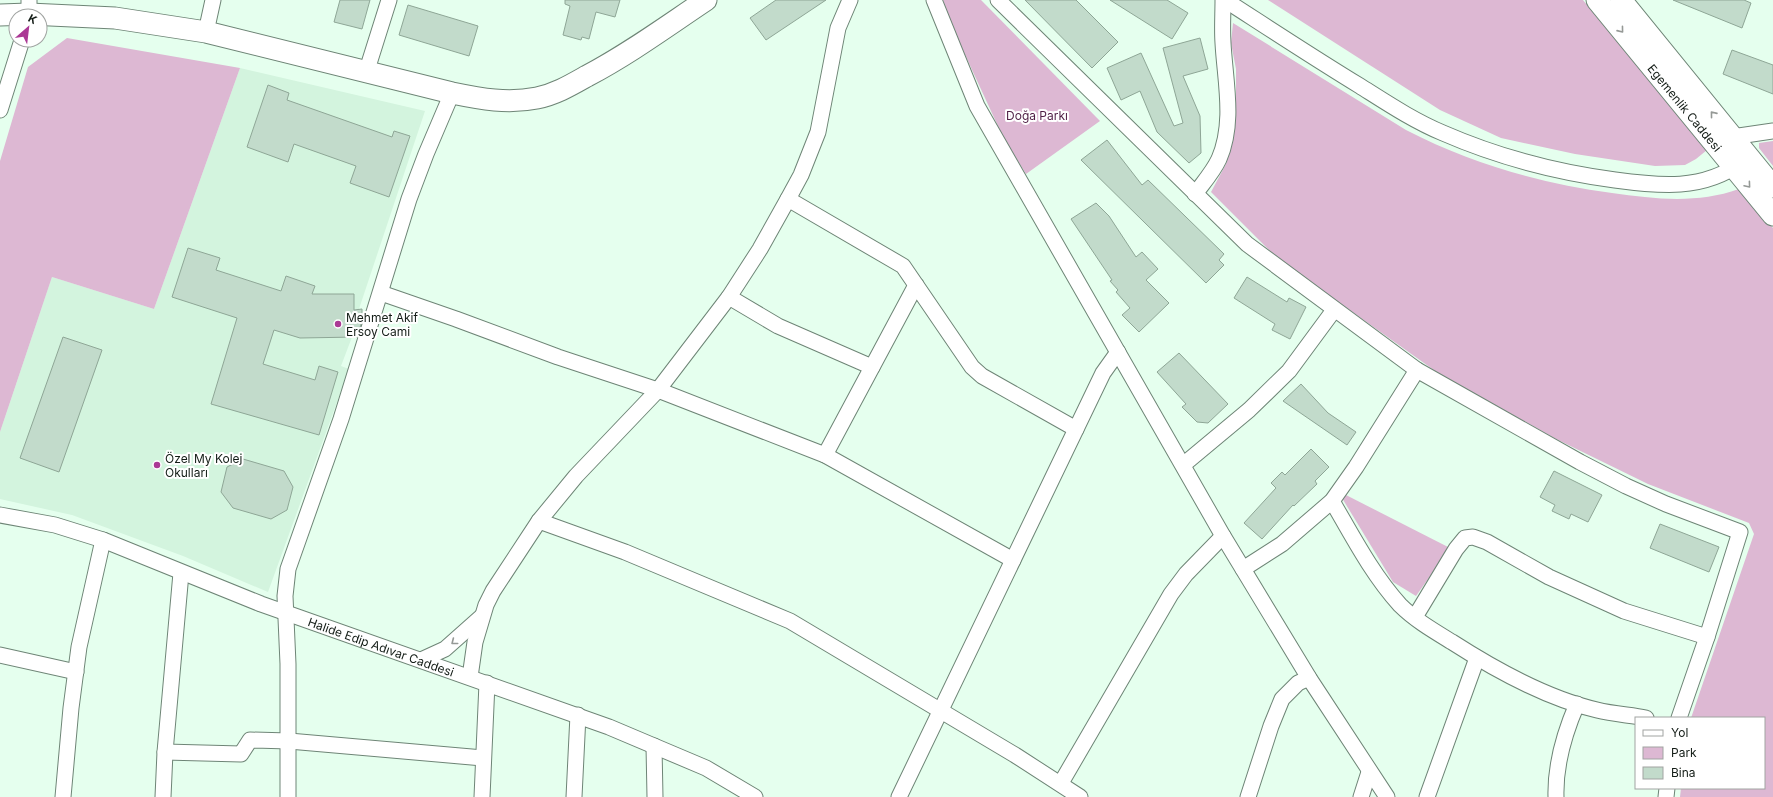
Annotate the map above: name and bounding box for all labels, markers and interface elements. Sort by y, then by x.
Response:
north arrow [8,8,48,48]
text: K [26,11,40,27]
one-way arrow [1617,26,1624,33]
street label: Egemenlik Caddesi [1645,61,1725,154]
park label: Doğa Parkı [1006,108,1068,123]
one-way arrow [1710,111,1717,118]
one-way arrow [1743,181,1750,188]
place label: Mehmet Akif Ersoy Cami [346,310,419,339]
marker: Mehmet Akif Ersoy Cami [333,319,343,329]
place label: Özel My Kolej Okulları [165,451,243,480]
marker: Özel My Kolej Okulları [152,460,162,470]
street label: Halide Edip Adıvar Caddesi [306,614,456,679]
one-way arrow [452,637,459,644]
legend [1635,717,1765,789]
text: Yol [1671,725,1688,740]
text: Park [1671,745,1697,760]
text: Bina [1671,765,1696,780]

